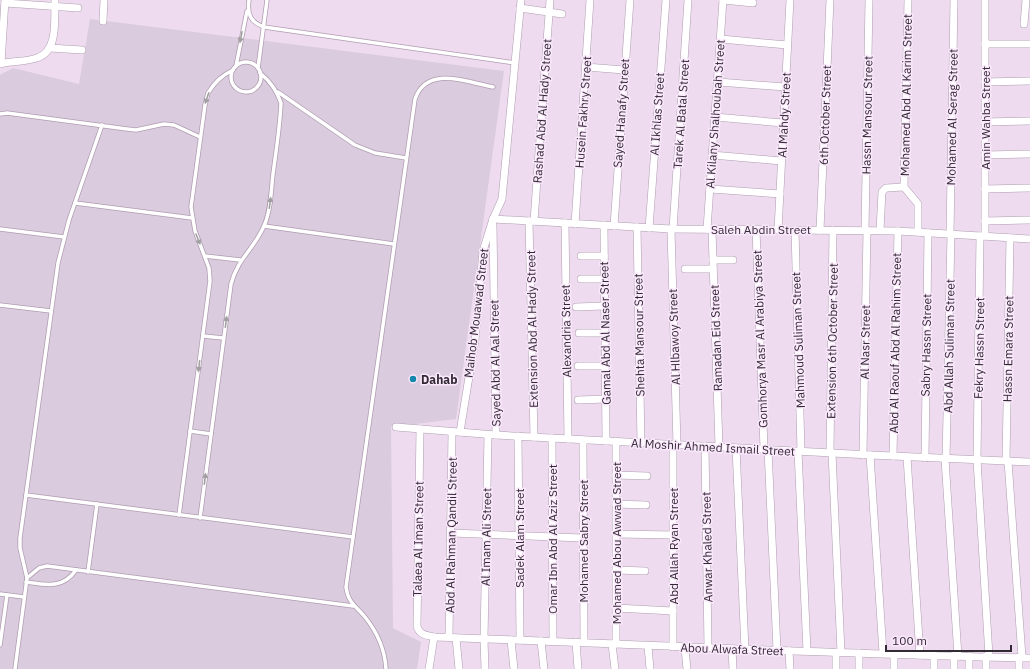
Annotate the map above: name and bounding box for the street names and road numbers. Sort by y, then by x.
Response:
street label: Mohamed Abd Al Karim Street [897,14,915,176]
street label: Rashad Abd Al Hady Street [529,38,555,184]
street label: Al Kilany Shalhoubah Street [702,39,728,189]
street label: Mohamed Al Serag Street [943,49,961,185]
street label: Husein Fakhry Street [572,55,594,169]
street label: Hassn Mansour Street [858,56,876,174]
street label: Sayed Hanafy Street [610,58,632,168]
street label: Tarek Al Batal Street [670,59,692,169]
street label: 6th October Street [816,65,834,165]
street label: Amin Wahba Street [978,66,993,170]
street label: Al Ikhlas Street [647,72,667,156]
street label: Al Mahdy Street [774,72,794,158]
street label: Saleh Abdin Street [711,222,811,237]
street label: Maihob Mouawad Street [461,247,491,379]
street label: Extension Abd Al Hady Street [523,250,541,408]
street label: Gomhorya Masr Al Arabiya Street [749,250,771,428]
street label: Abd Al Raouf Abd Al Rahim Street [886,253,904,433]
street label: Gamal Abd Al Naser Street [596,261,614,405]
street label: Extension 6th October Street [823,263,841,419]
street label: Mahmoud Suliman Street [788,272,808,408]
street label: Shehta Mansour Street [630,273,648,397]
street label: Abd Allah Suliman Street [940,279,958,413]
street label: Alexandria Street [558,284,574,378]
street label: Ramadan Eid Street [707,284,725,392]
street label: Al Hlbawoy Street [665,289,683,385]
street label: Sabry Hassn Street [918,293,934,397]
street label: Hassn Emara Street [1000,296,1016,402]
street label: Fekry Hassn Street [971,297,987,399]
street label: Sayed Abd Al Aal Street [486,299,504,427]
street label: Al Nasr Street [857,305,873,379]
street label: Al Moshir Ahmed Ismail Street [631,435,795,459]
street label: Abd Al Rahman Qandil Street [442,457,460,613]
street label: Mohamed Abou Awwad Street [609,462,624,624]
street label: Omar Ibn Abd Al Aziz Street [545,464,560,614]
street label: Mohamed Sabry Street [576,479,591,603]
street label: Talaea Al Iman Street [409,481,427,597]
street label: Abd Allah Ryan Street [666,487,681,605]
street label: Al Imam Ali Street [478,488,494,586]
street label: Sadek Alam Street [512,488,527,588]
street label: Anwar Khaled Street [699,492,715,602]
street label: Abou Alwafa Street [680,640,784,658]

